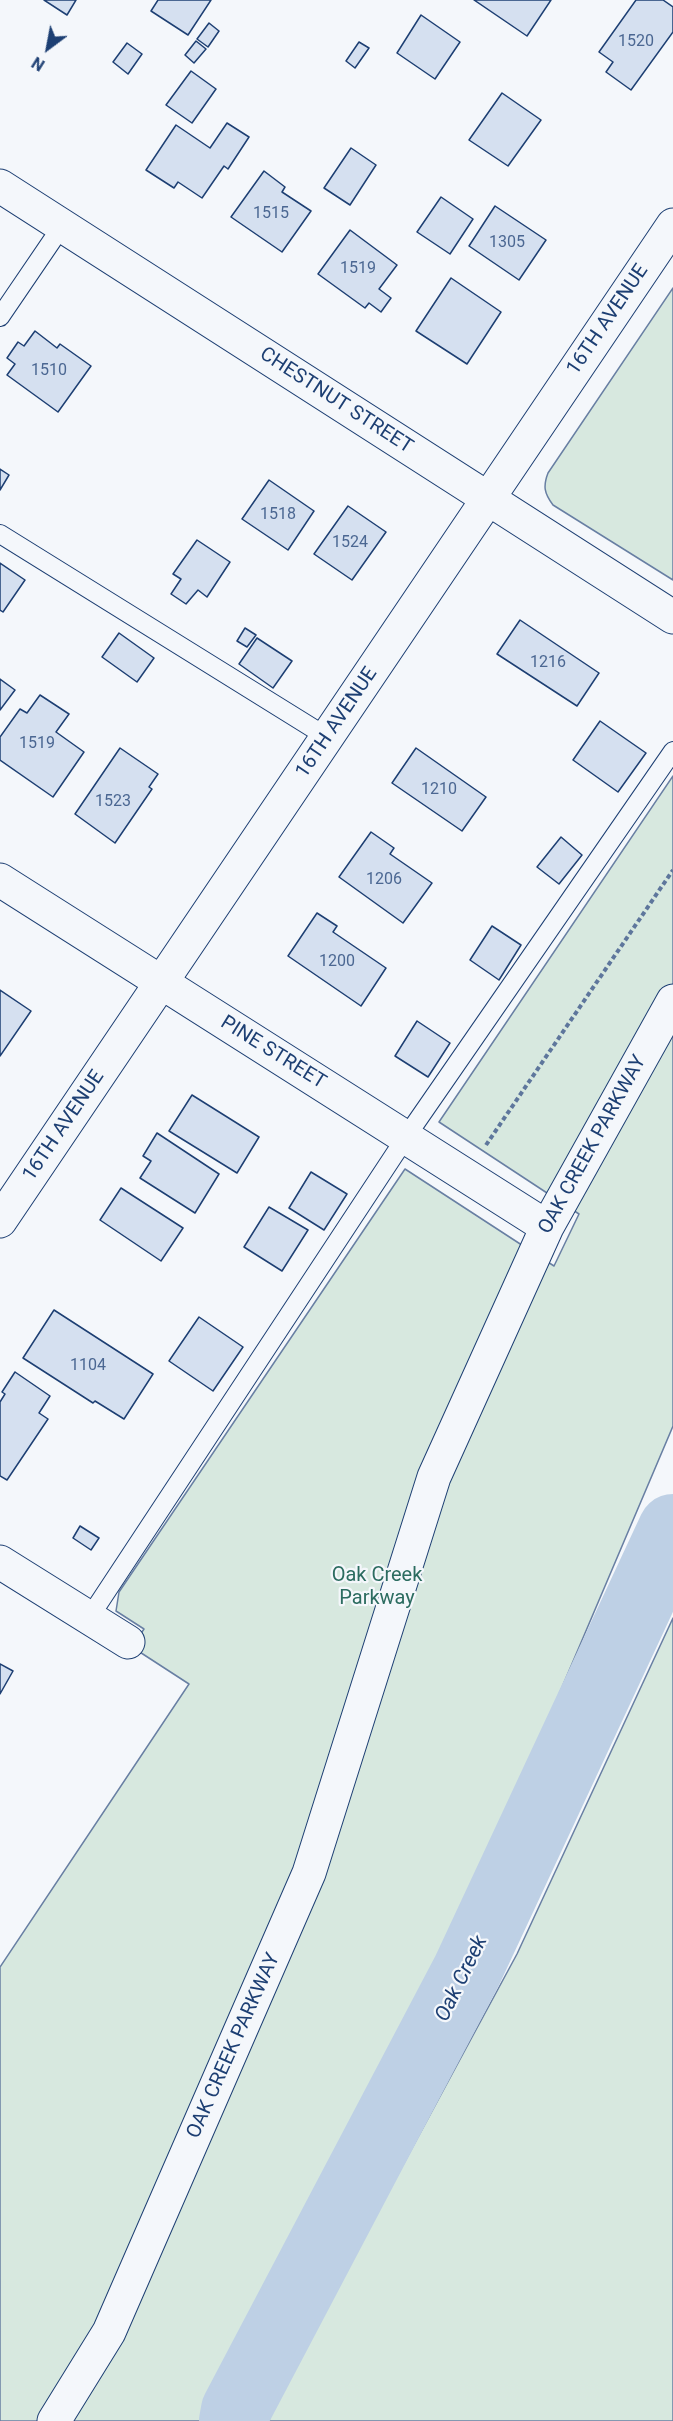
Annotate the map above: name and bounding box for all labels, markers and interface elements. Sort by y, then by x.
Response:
north arrow [18,18,78,78]
house number: 1520 [618,32,654,52]
text: N [28,53,48,75]
house number: 1515 [253,204,289,224]
house number: 1305 [489,233,525,253]
house number: 1519 [340,259,376,279]
street label: 16TH AVENUE [562,260,654,380]
street label: CHESTNUT STREET [255,343,417,459]
house number: 1510 [31,361,67,381]
house number: 1518 [260,505,296,525]
house number: 1524 [332,533,368,553]
house number: 1216 [530,653,566,673]
street label: 16TH AVENUE [291,663,383,783]
house number: 1519 [19,734,55,754]
house number: 1210 [421,780,457,800]
house number: 1523 [95,792,131,812]
house number: 1206 [366,870,402,890]
house number: 1200 [319,952,355,972]
street label: PINE STREET [216,1011,330,1095]
street label: OAK CREEK PARKWAY [534,1052,652,1238]
street label: 16TH AVENUE [18,1066,110,1186]
house number: 1104 [70,1356,106,1376]
park label: Oak Creek Parkway [332,1564,422,1611]
water label: Oak Creek [430,1932,494,2026]
street label: OAK CREEK PARKWAY [182,1950,286,2142]

